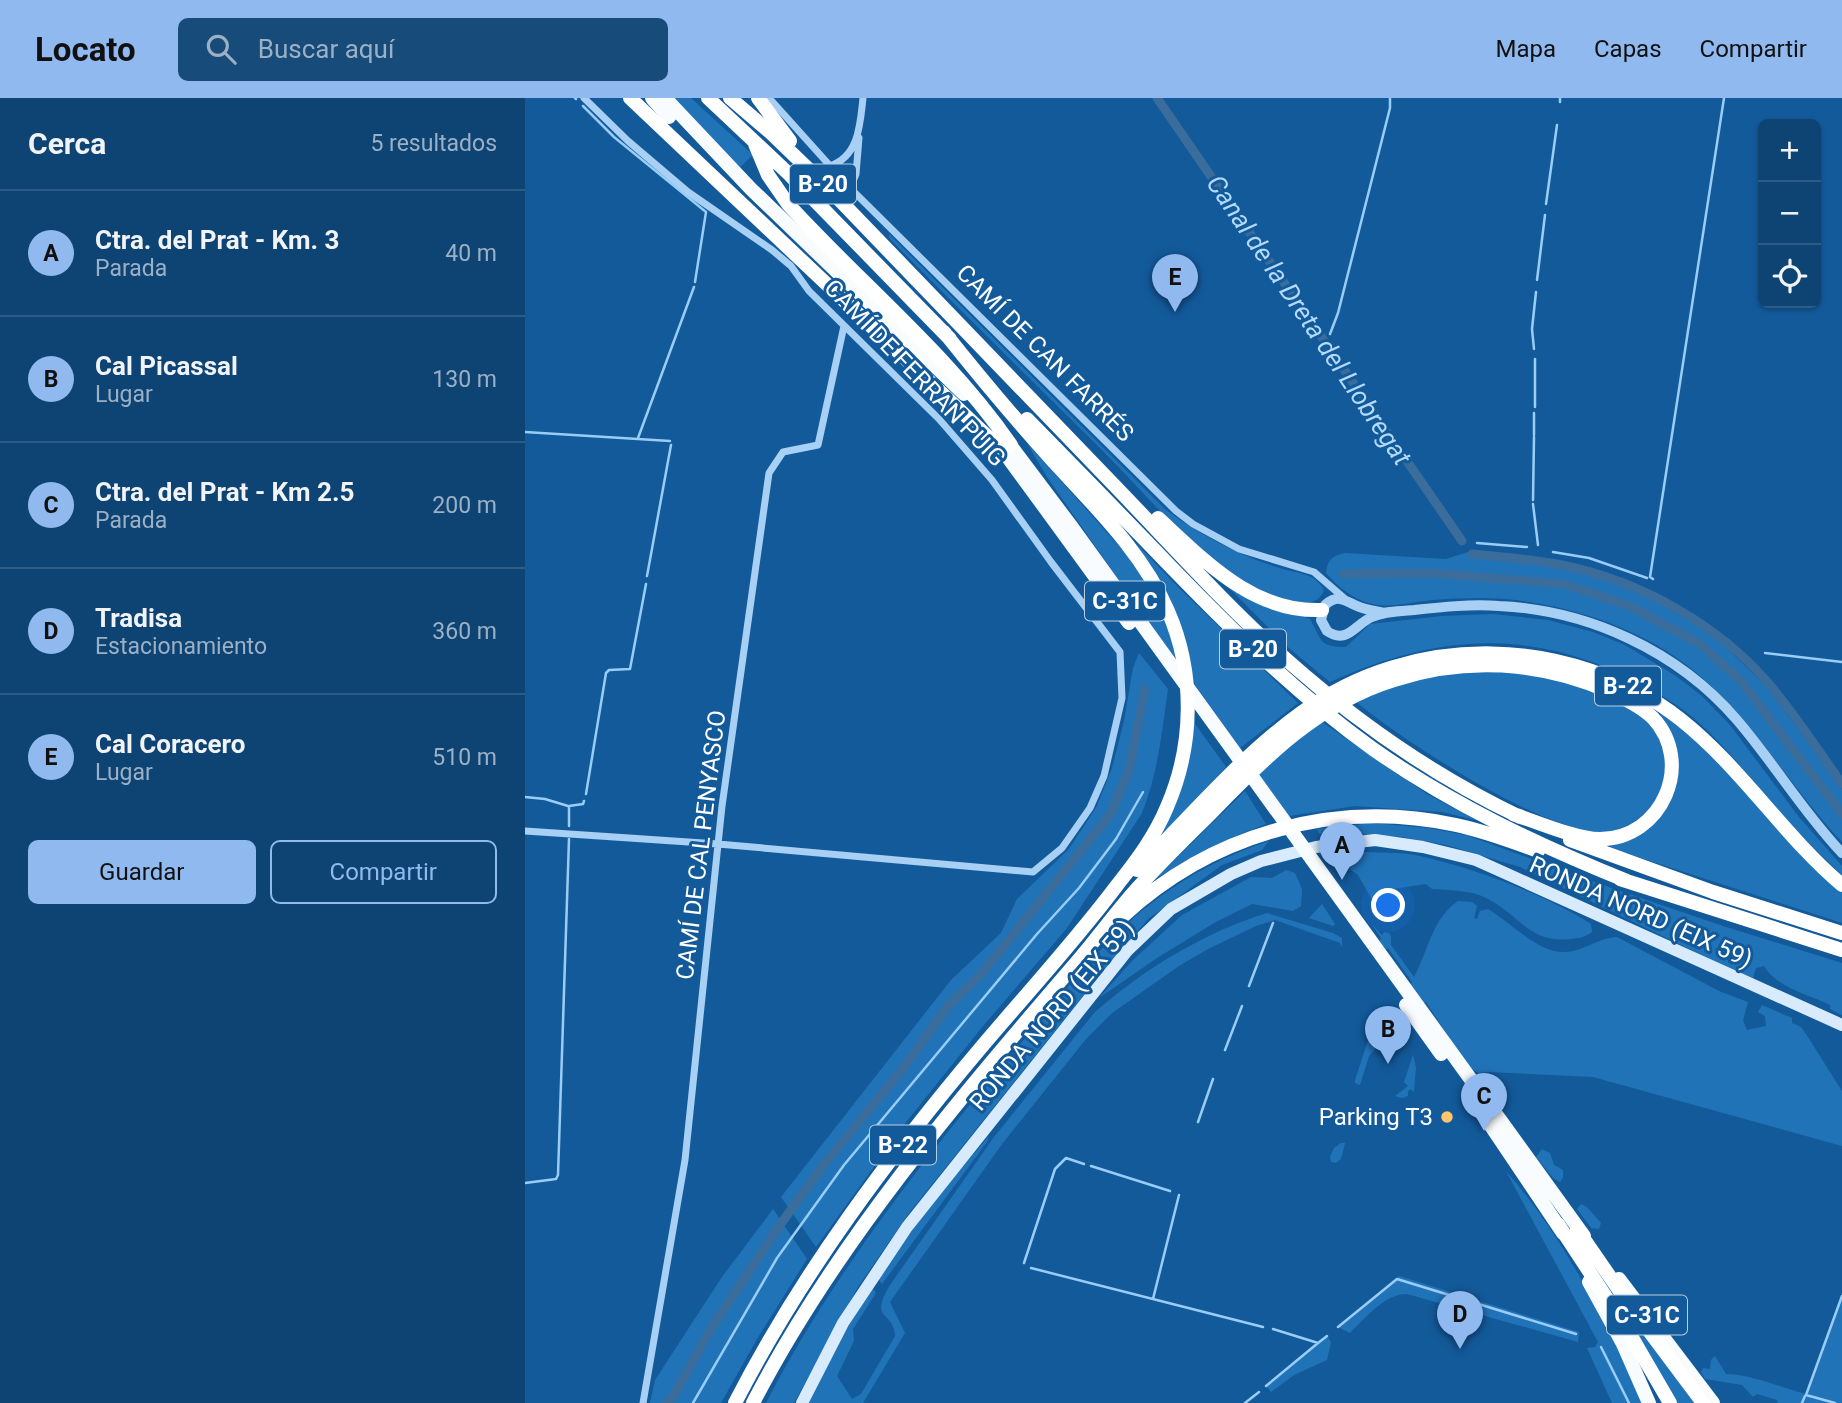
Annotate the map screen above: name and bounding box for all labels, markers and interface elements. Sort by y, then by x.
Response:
search box [178,18,668,81]
text: Locato [35,30,136,69]
icon: search [202,30,240,68]
text: Buscar aquí [258,34,394,64]
text: Mapa [1495,35,1556,63]
text: Capas [1594,35,1662,63]
text: Compartir [1700,35,1807,63]
map controls [1758,119,1821,308]
button: + [1758,119,1821,182]
text: Cerca [28,126,106,161]
text: 5 resultados [370,130,497,157]
road number: B-20 [790,164,856,204]
water label: Canal de la Dreta del Llobregat [1201,169,1418,471]
button: − [1758,182,1821,245]
text: Ctra. del Prat - Km. 3 [95,225,339,255]
text: A [43,240,59,267]
text: 40 m [445,240,497,267]
button: locate [1758,245,1821,308]
pin: E [1152,254,1198,312]
text: Parada [95,255,167,282]
street label: CAMÍ DE CAN FARRÉS [951,259,1139,447]
street label: CAMÍ DE FERRAN PUIG [818,274,1012,472]
text: Cal Picassal [95,351,238,381]
text: B [44,366,58,393]
text: 130 m [432,366,497,393]
text: Lugar [95,381,153,408]
text: Ctra. del Prat - Km 2.5 [95,477,354,507]
text: C [43,492,59,519]
text: 200 m [432,492,497,519]
text: Parada [95,507,167,534]
road number: C-31C [1085,582,1165,621]
text: Tradisa [95,603,182,633]
text: D [44,618,58,645]
text: 360 m [432,618,497,645]
road number: B-20 [1220,629,1286,668]
text: Estacionamiento [95,633,267,660]
road number: B-22 [1595,666,1661,706]
street label: CAMÍ DE CAL PENYASCO [671,709,731,981]
text: Cal Coracero [95,729,245,759]
text: E [45,744,57,771]
text: 510 m [432,744,497,771]
text: Lugar [95,759,153,786]
pin: A [1319,822,1365,880]
button: Guardar [28,840,256,904]
button: Compartir [270,840,497,904]
street label: RONDA NORD (EIX 59) [1525,850,1757,974]
your location [1371,888,1405,922]
street label: RONDA NORD (EIX 59) [964,914,1140,1116]
pin: B [1365,1006,1411,1064]
pin: C [1461,1073,1507,1131]
place label: Parking T3 [1319,1103,1433,1131]
marker: Parking T3 [1439,1109,1455,1125]
road number: B-22 [870,1126,936,1164]
pin: D [1437,1291,1483,1349]
road number: C-31C [1607,1296,1687,1334]

